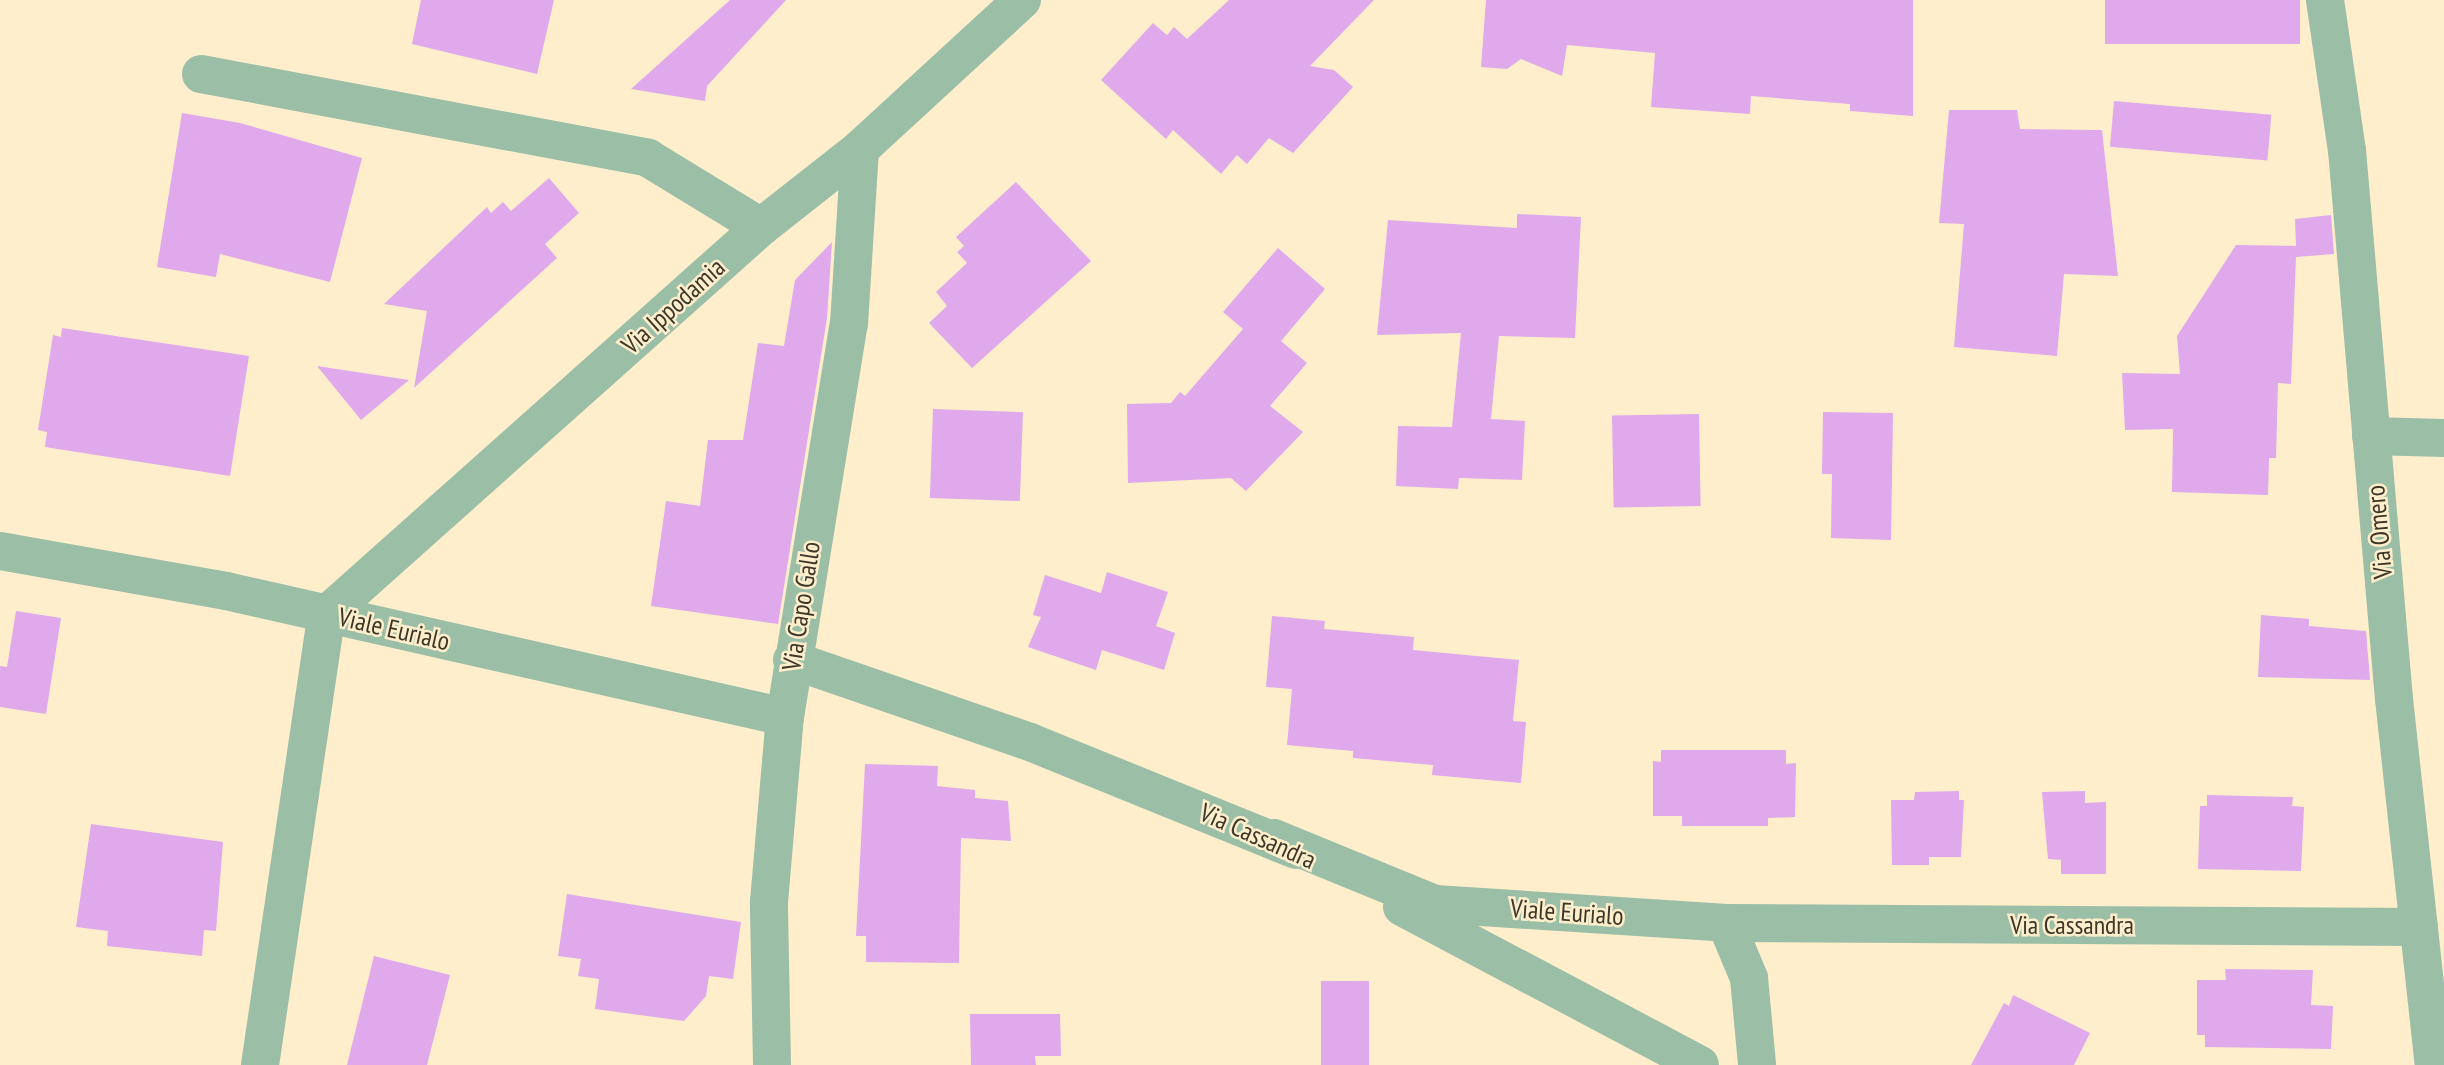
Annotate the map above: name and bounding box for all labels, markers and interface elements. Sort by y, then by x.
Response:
street label: Via Ippodamia [615,252,731,360]
street label: Via Omero [2359,484,2399,580]
street label: Via Capo Gallo [775,539,827,673]
street label: Viale Eurialo [335,601,453,657]
street label: Via Cassandra [1195,797,1321,875]
street label: Viale Eurialo [1509,892,1625,932]
street label: Via Cassandra [2010,909,2134,941]

